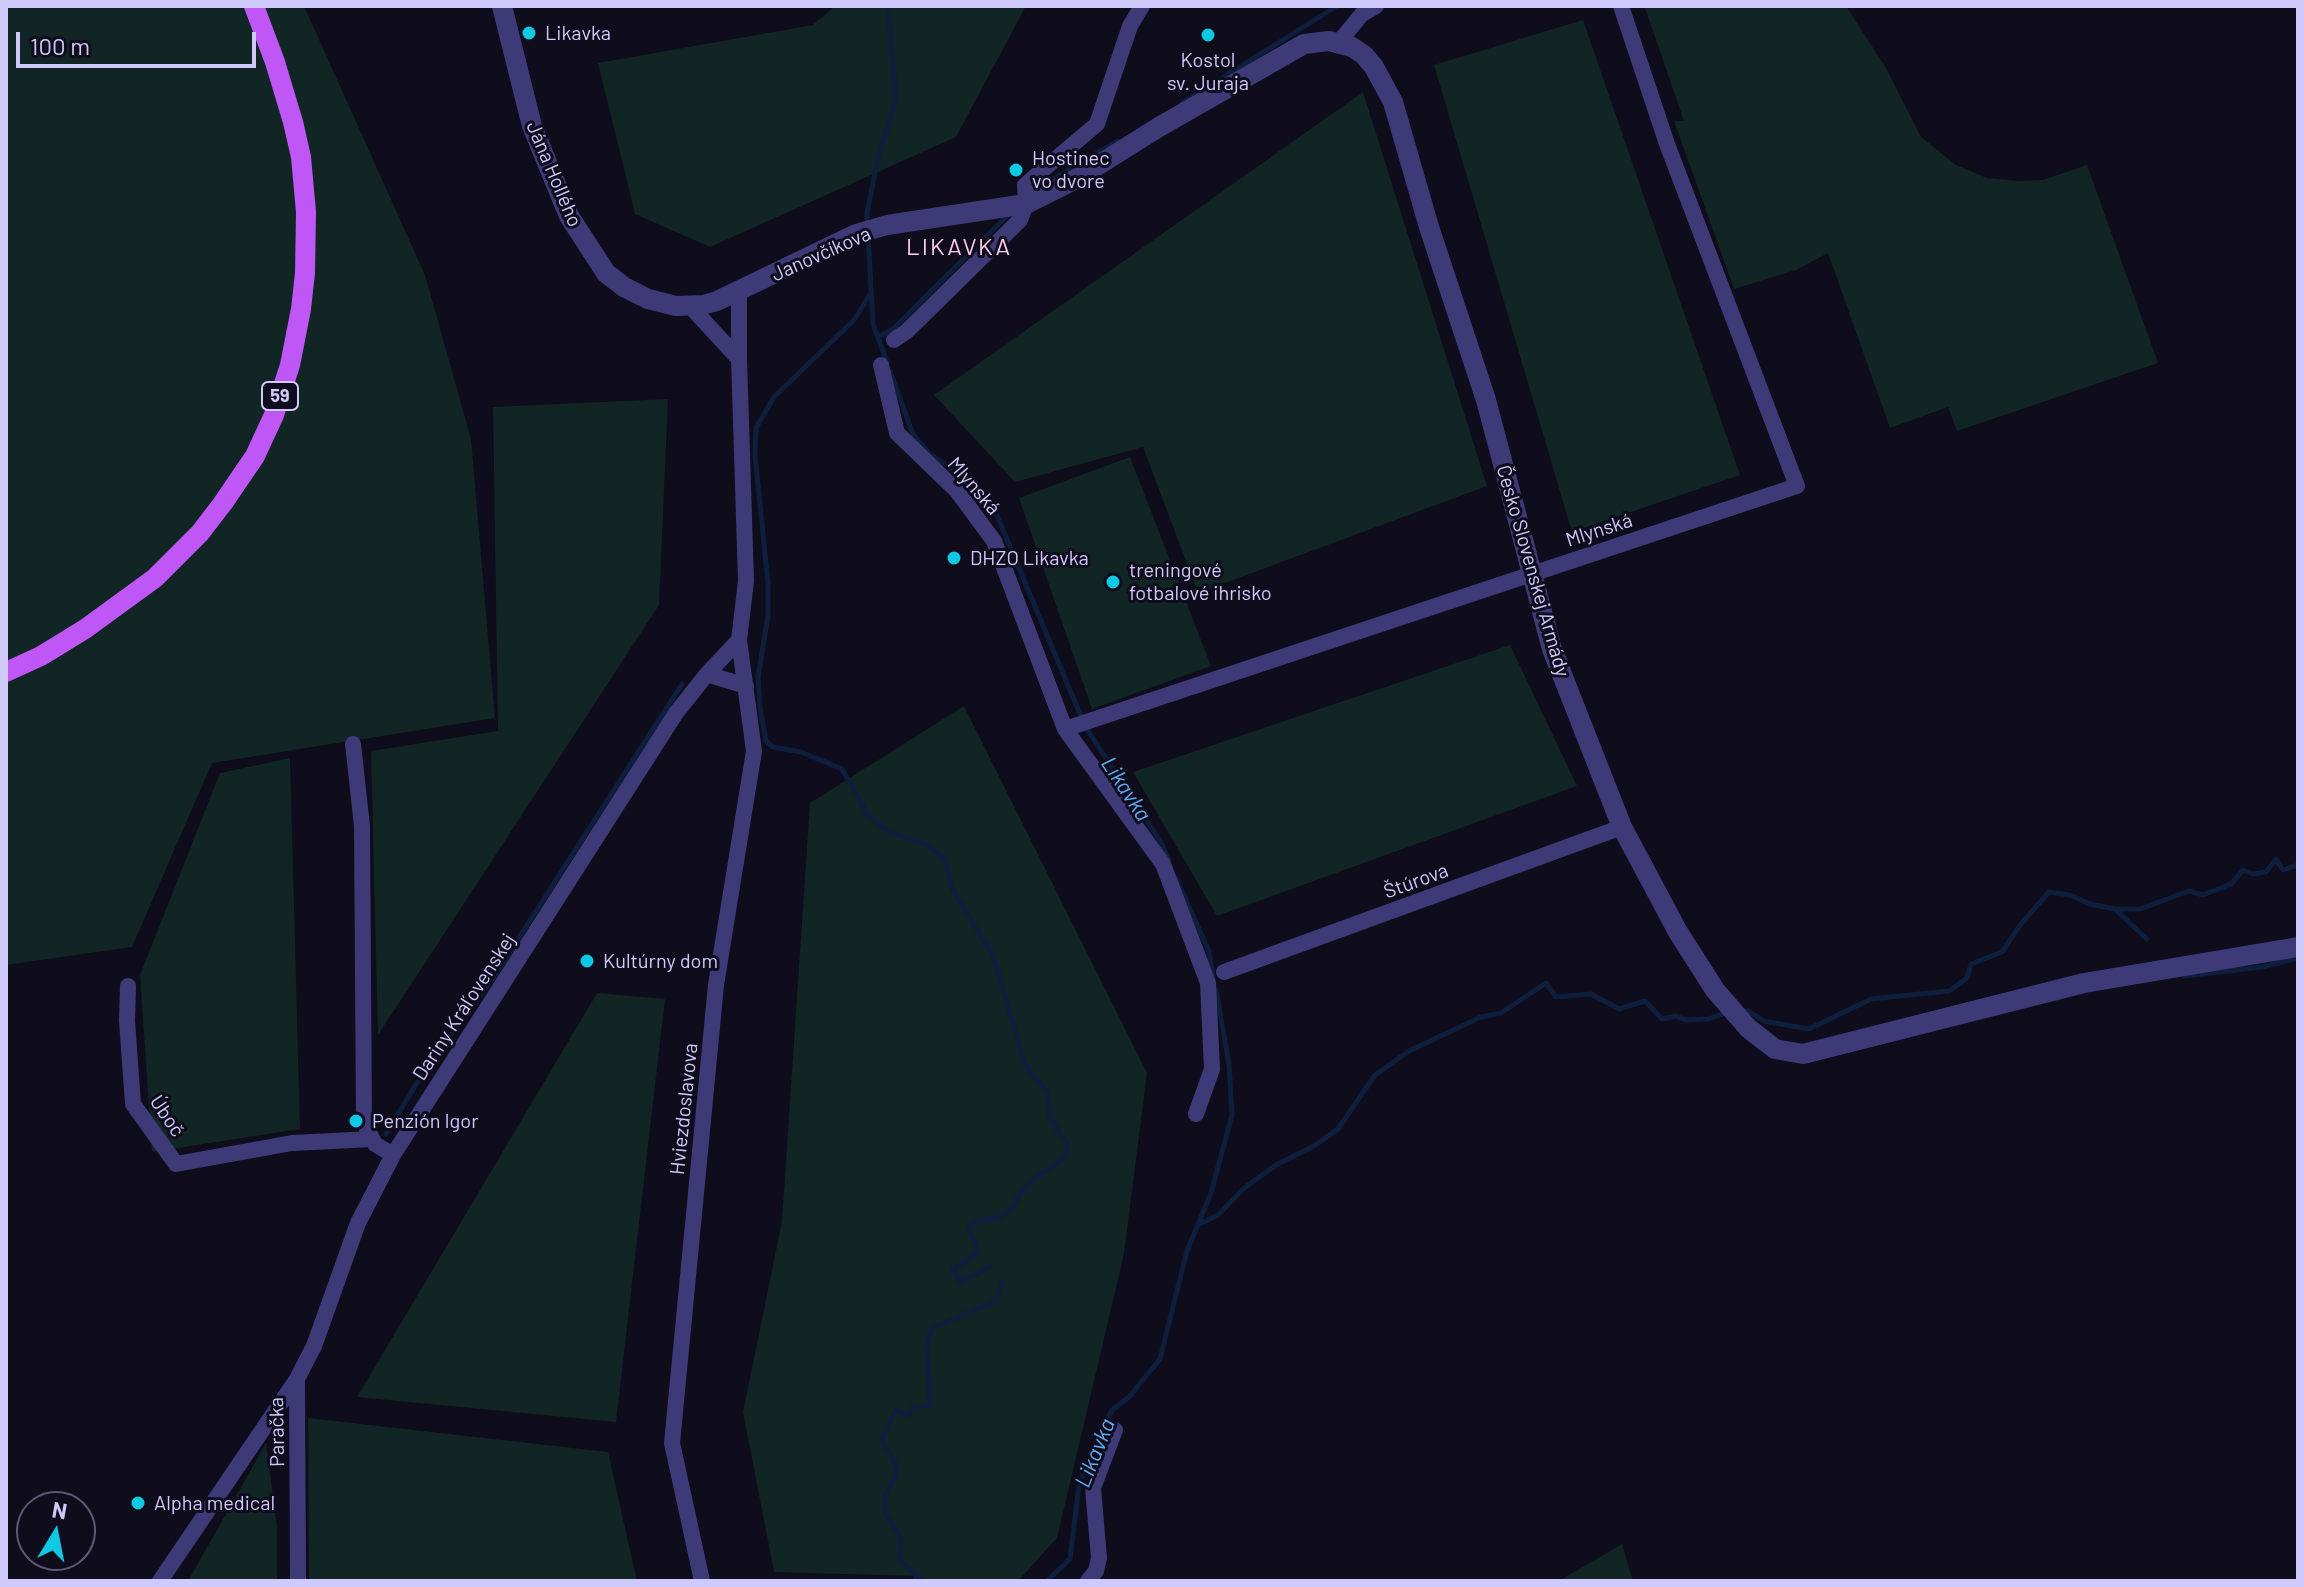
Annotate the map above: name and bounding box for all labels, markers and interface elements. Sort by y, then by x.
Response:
scale bar [20,16,260,66]
place label: Likavka [545,21,611,45]
marker: Likavka [520,24,538,42]
marker: Kostol sv. Juraja [1199,26,1217,44]
text: 100 m [30,31,90,60]
place label: Kostol sv. Juraja [1167,48,1249,95]
street label: Jána Hollého [521,118,587,230]
place label: Hostinec vo dvore [1032,146,1110,193]
marker: Hostinec vo dvore [1007,161,1025,179]
street label: Janovčíkova [768,221,874,287]
district label: LIKAVKA [906,233,1012,261]
road number: 59 [262,382,298,410]
street label: Mlynská [942,452,1006,520]
street label: Česko Slovenskej Armády [1491,462,1575,680]
street label: Mlynská [1563,508,1635,552]
place label: DHZO Likavka [970,546,1089,570]
marker: DHZO Likavka [945,549,963,567]
place label: treningové fotbalové ihrisko [1129,558,1272,605]
marker: treningové fotbalové ihrisko [1104,573,1122,591]
water label: Likavka [1095,752,1157,826]
street label: Štúrova [1380,858,1452,904]
street label: Dariny Kráľovenskej [408,929,520,1085]
place label: Kultúrny dom [603,949,718,973]
marker: Kultúrny dom [578,952,596,970]
street label: Hviezdoslavova [665,1042,703,1176]
street label: Úboč [144,1091,190,1141]
place label: Penzión Igor [372,1109,478,1133]
marker: Penzión Igor [347,1112,365,1130]
street label: Paračka [264,1397,290,1467]
water label: Likavka [1069,1415,1121,1491]
north arrow [16,1491,96,1571]
place label: Alpha medical [154,1491,275,1515]
marker: Alpha medical [129,1494,147,1512]
text: N [50,1495,69,1523]

